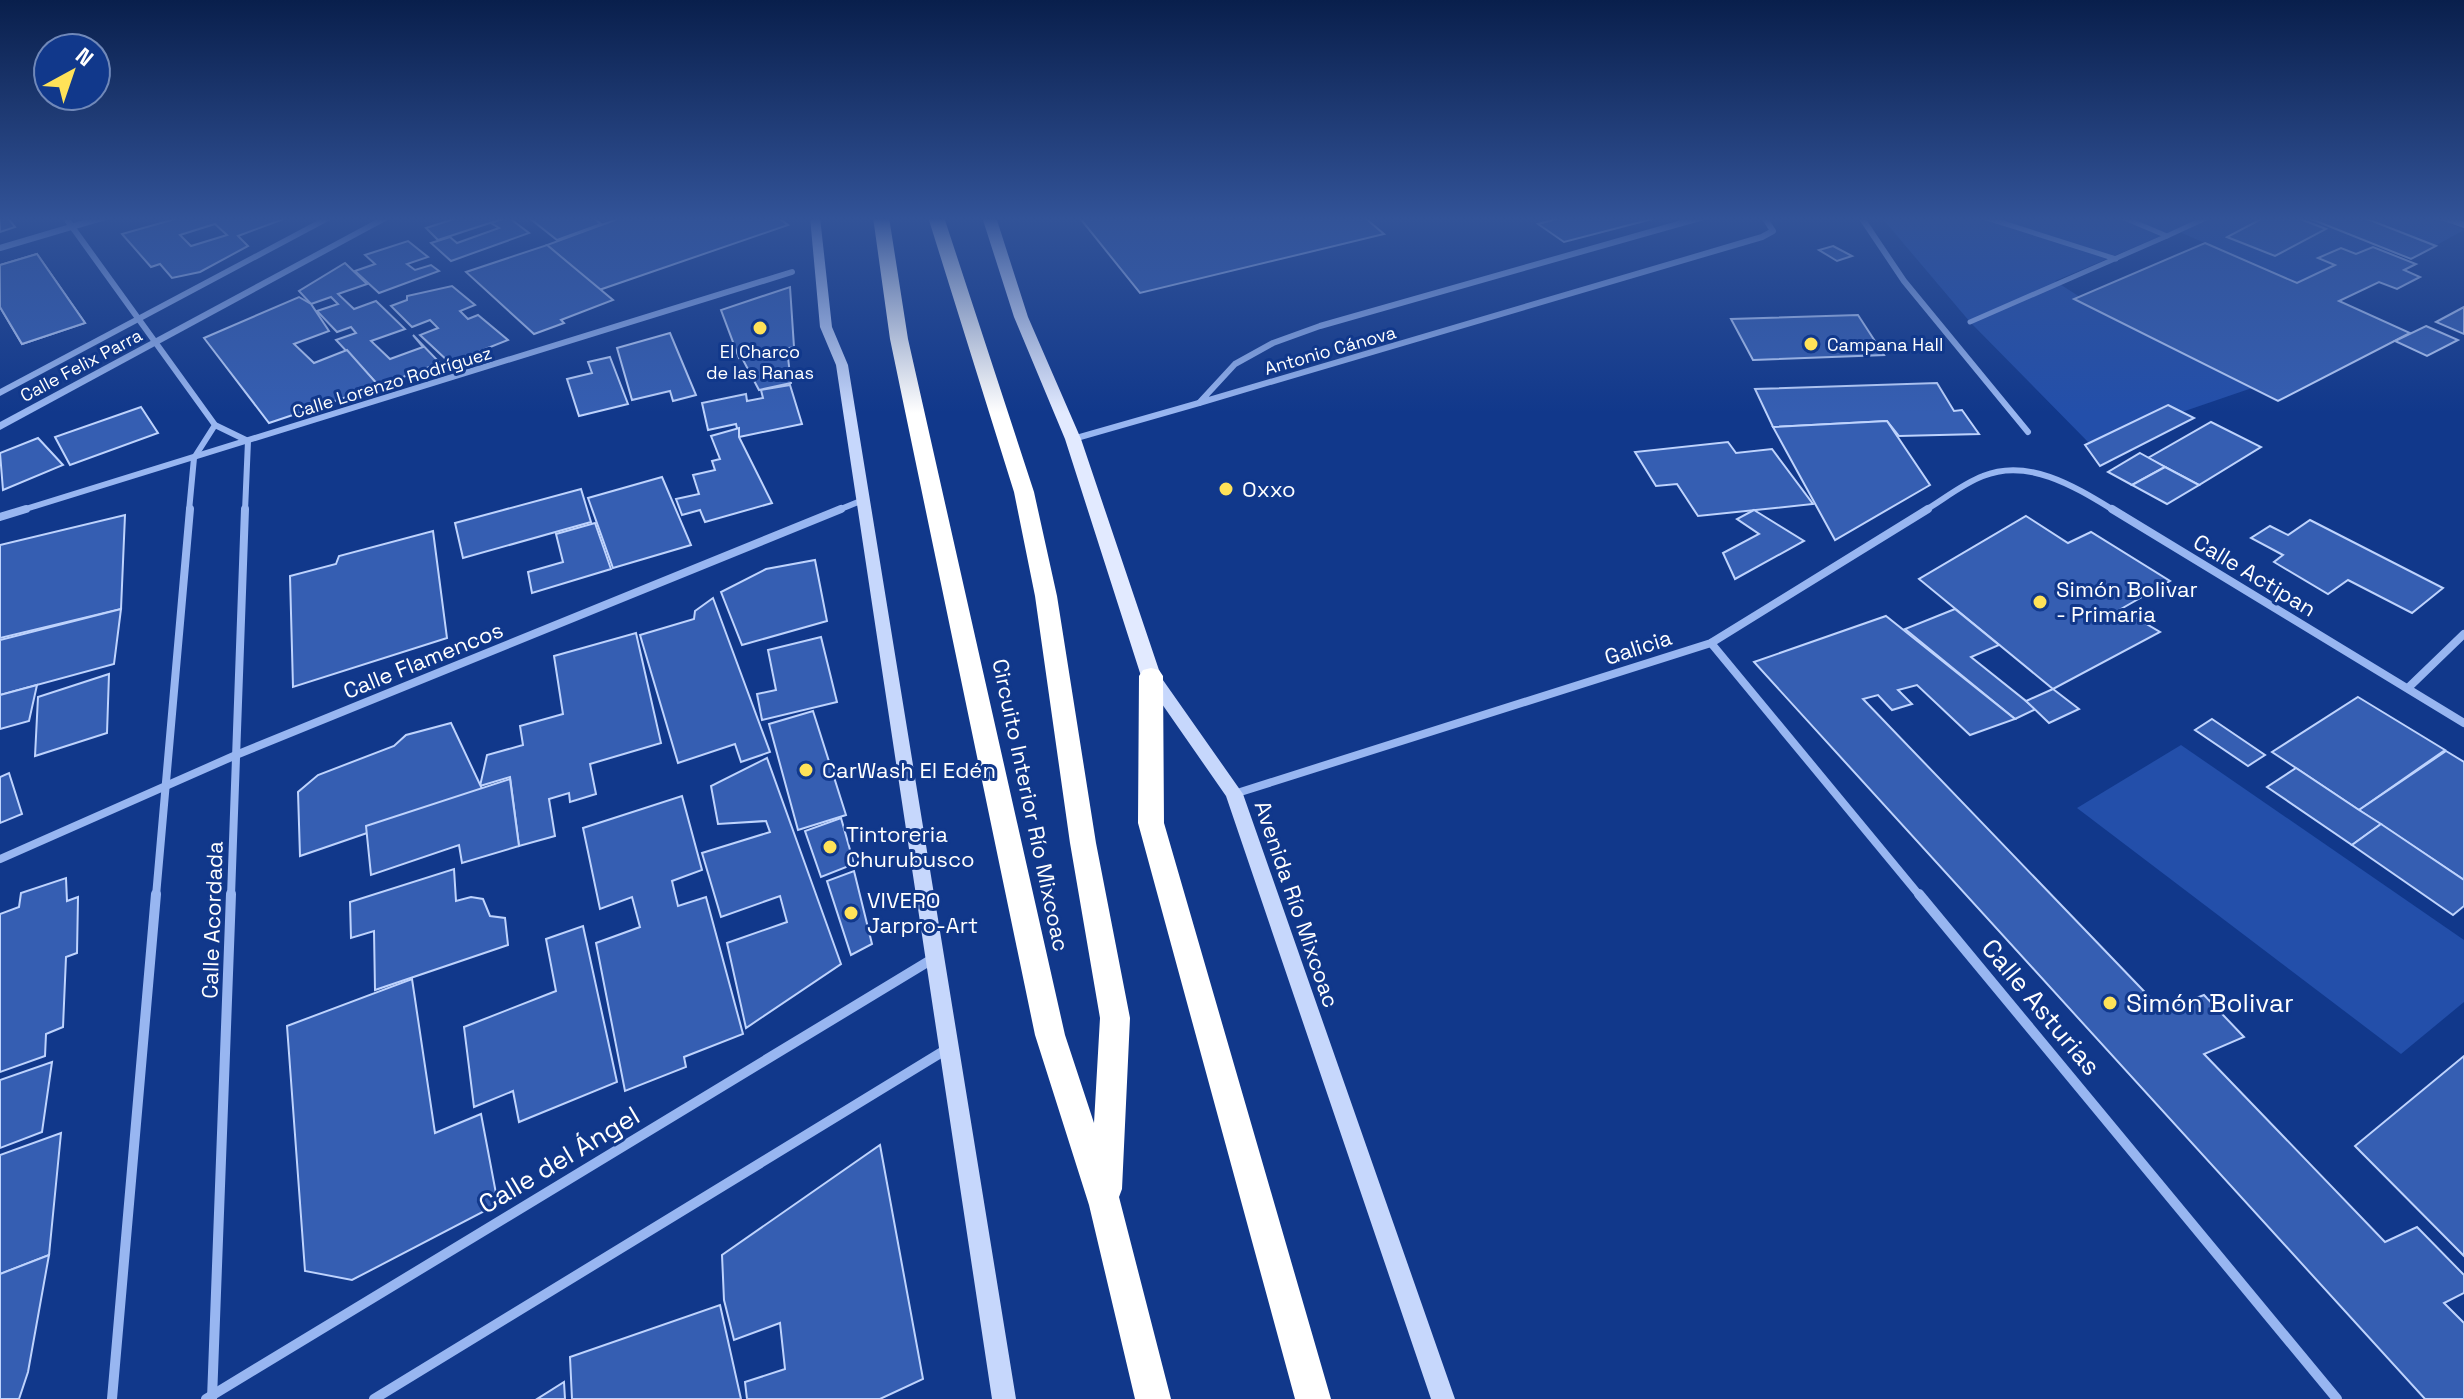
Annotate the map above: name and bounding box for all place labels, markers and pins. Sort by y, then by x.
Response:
marker: El Charco de las Ranas [751,319,769,337]
place label: Campana Hall [1827,333,1943,356]
marker: Campana Hall [1802,335,1820,353]
place label: El Charco de las Ranas [706,340,814,384]
place label: Oxxo [1242,475,1296,503]
marker: Oxxo [1217,480,1235,498]
place label: Simón Bolivar - Primaria [2056,575,2198,628]
marker: Simón Bolivar - Primaria [2031,593,2049,611]
place label: CarWash El Edén [822,756,996,784]
marker: CarWash El Edén [797,761,815,779]
place label: Tintoreria Churubusco [846,820,975,873]
marker: Tintoreria Churubusco [821,838,839,856]
place label: VIVERO Jarpro-Art [867,886,978,939]
marker: VIVERO Jarpro-Art [842,904,860,922]
place label: Simón Bolivar [2126,986,2294,1020]
marker: Simón Bolivar [2101,994,2119,1012]

